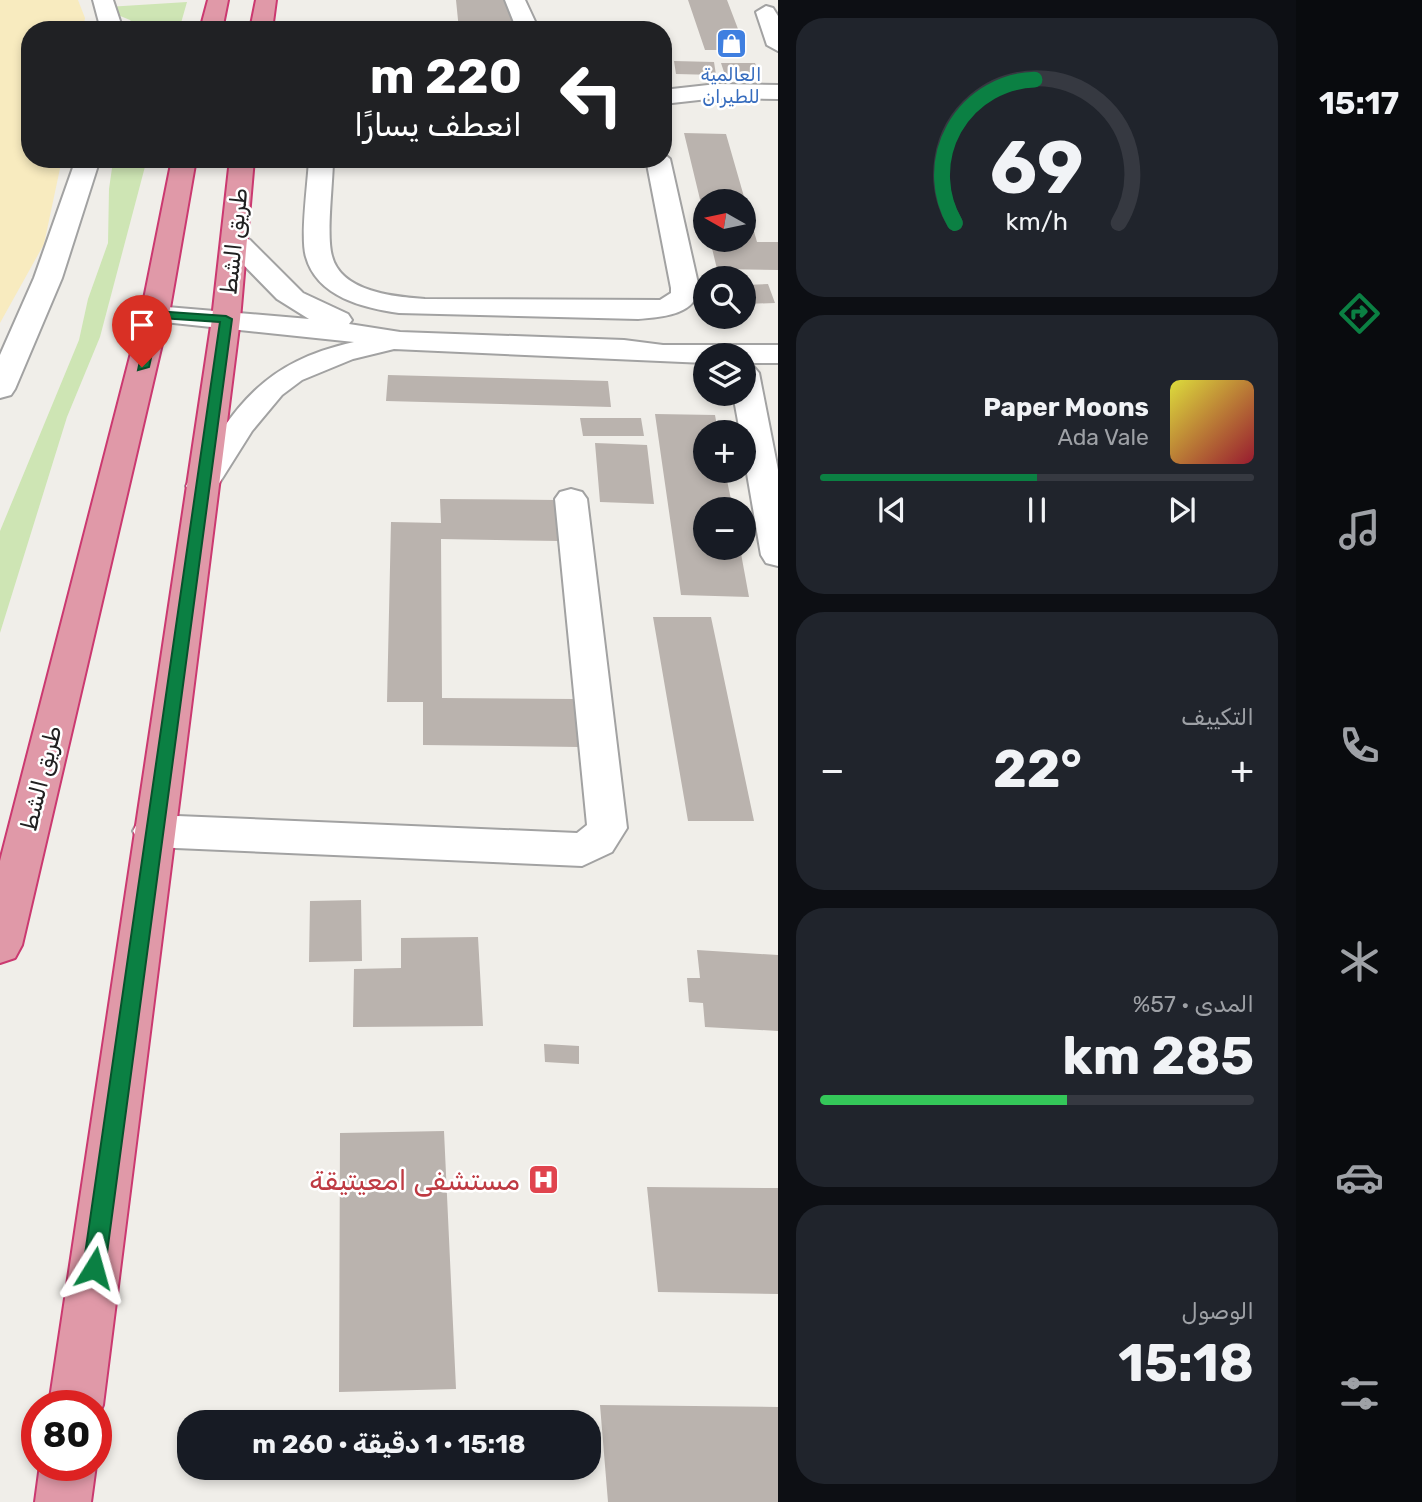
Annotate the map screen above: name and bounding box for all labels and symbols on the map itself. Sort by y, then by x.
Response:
shop icon: العالمية للطيران [714,26,748,60]
place label: العالمية للطيران [701,63,761,108]
street label: طريق الشط [214,186,254,296]
north arrow [693,189,756,252]
pin [112,295,172,367]
street label: طريق الشط [14,723,68,833]
hospital icon: مستشفى امعيتيقة [526,1163,560,1197]
place label: مستشفى امعيتيقة [309,1164,520,1197]
position arrow [57,1231,131,1305]
speed limit sign: 80 [21,1390,112,1481]

